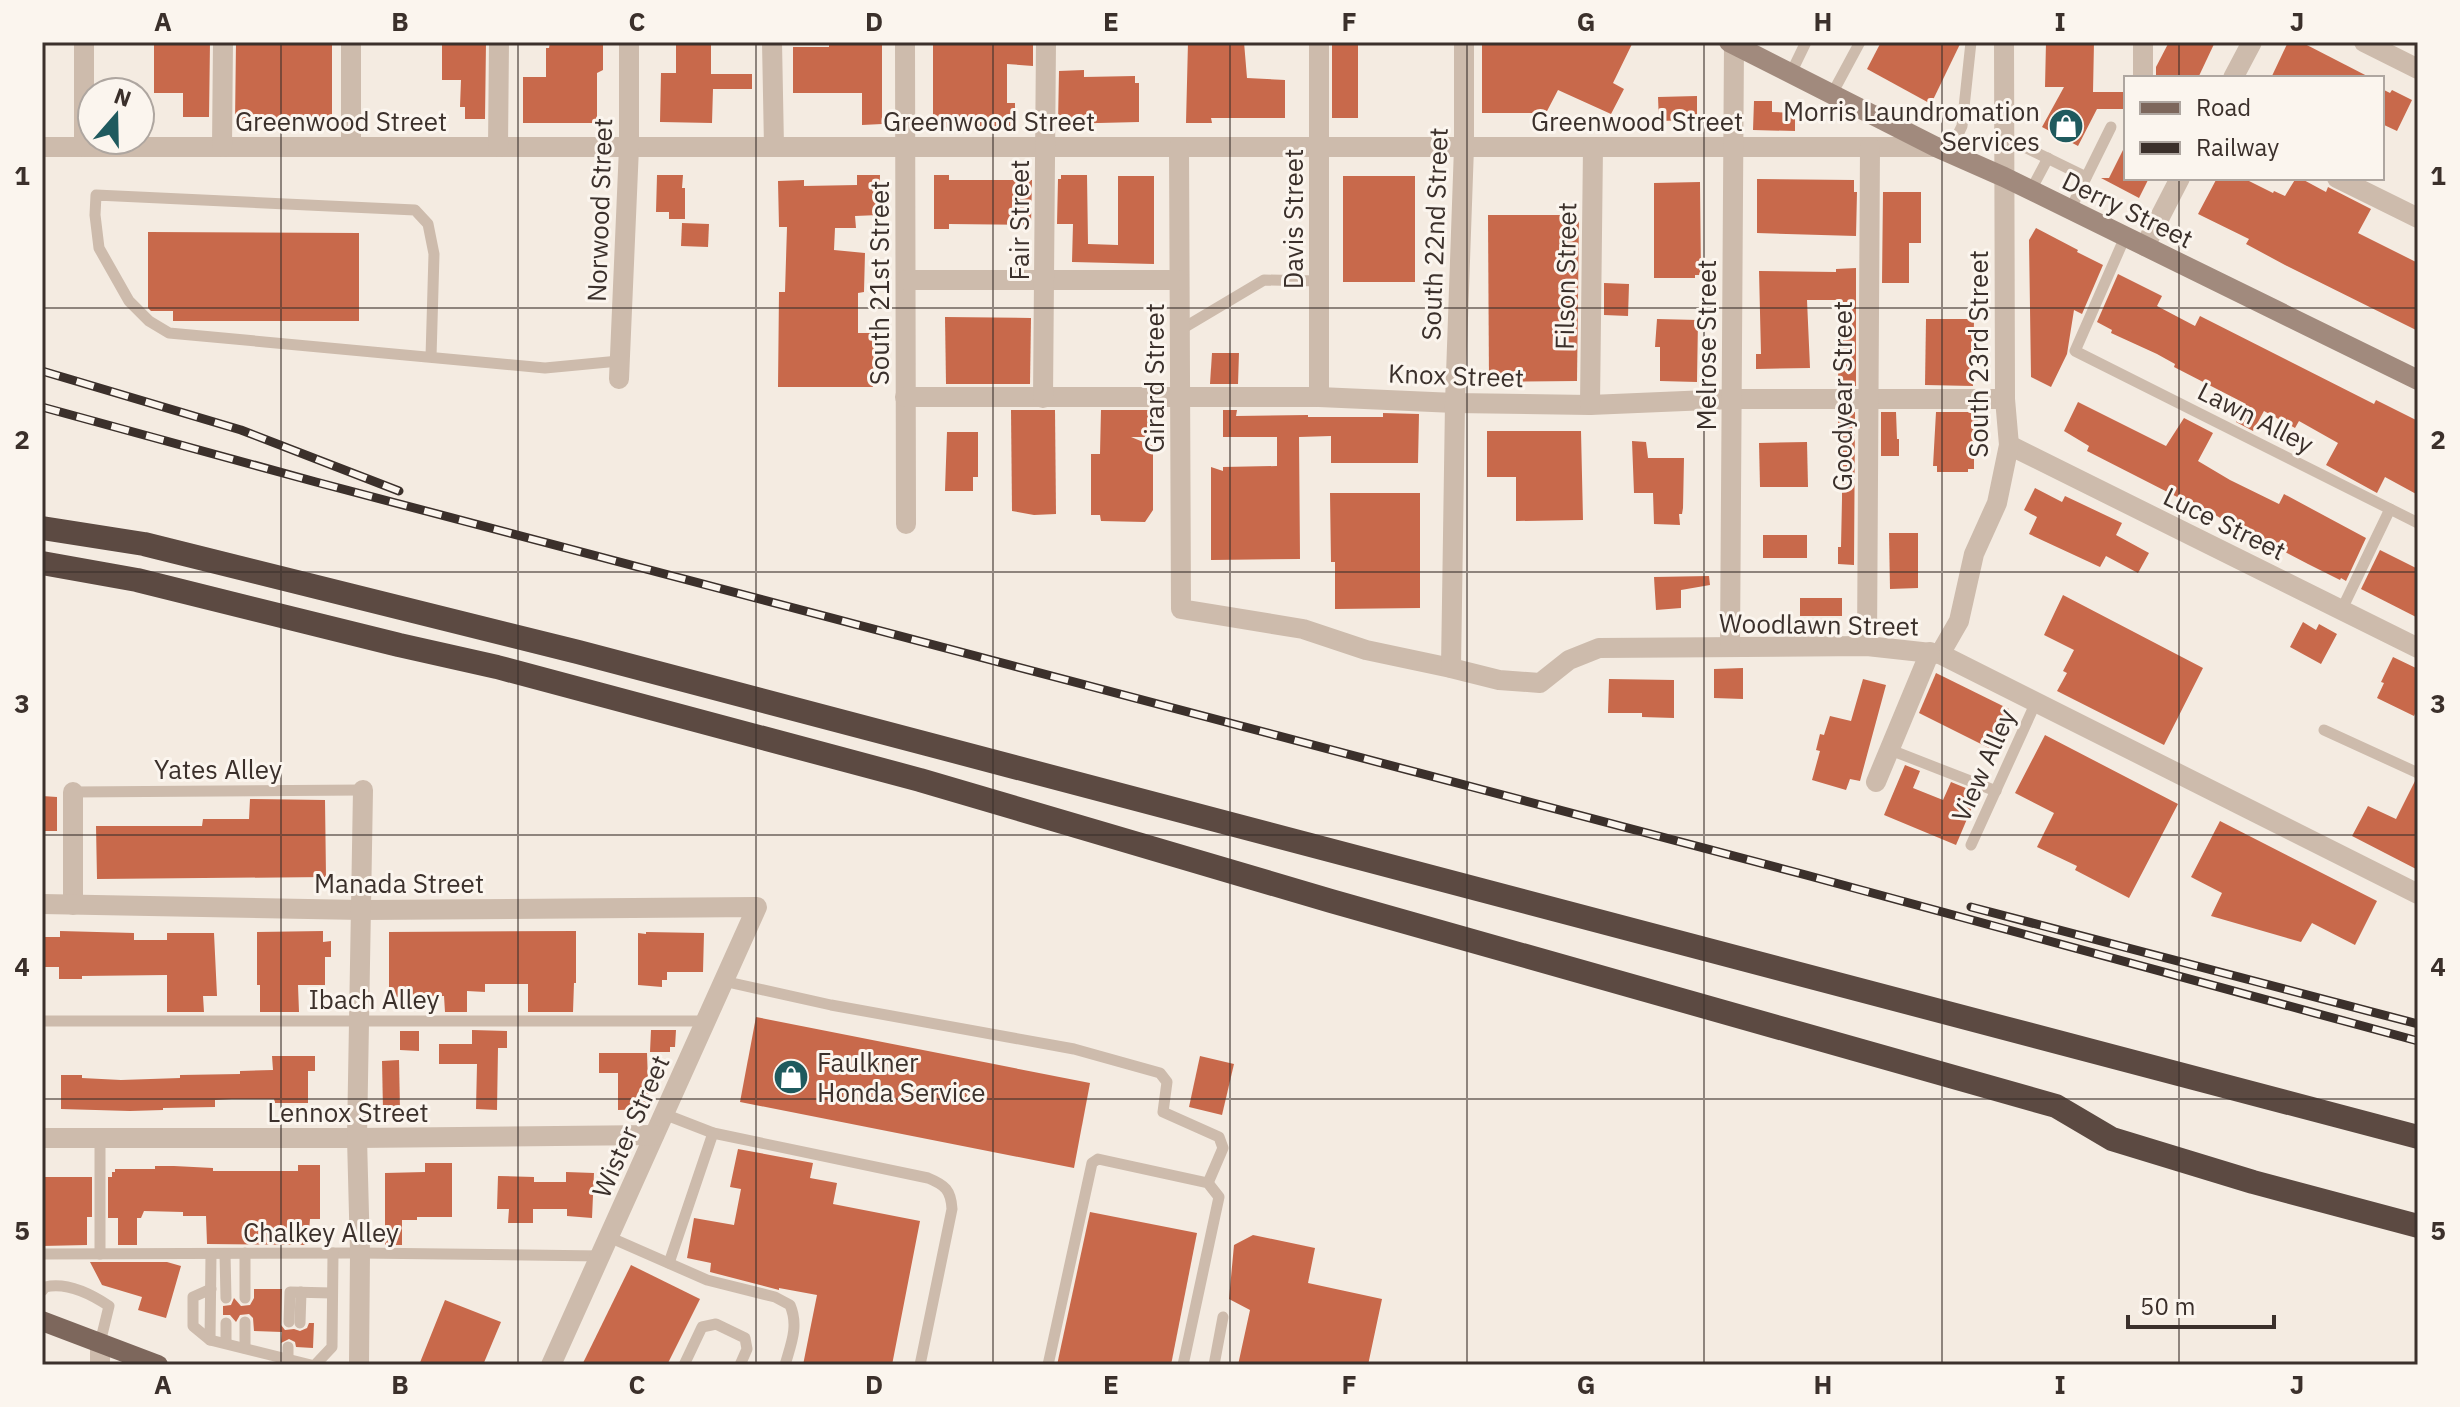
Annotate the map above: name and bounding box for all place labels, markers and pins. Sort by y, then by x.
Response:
place label: Morris Laundromation Services [1783,94,2040,158]
shop icon: Morris Laundromation Services [2047,107,2085,145]
place label: Faulkner Honda Service [817,1045,985,1109]
shop icon: Faulkner Honda Service [772,1058,810,1096]

